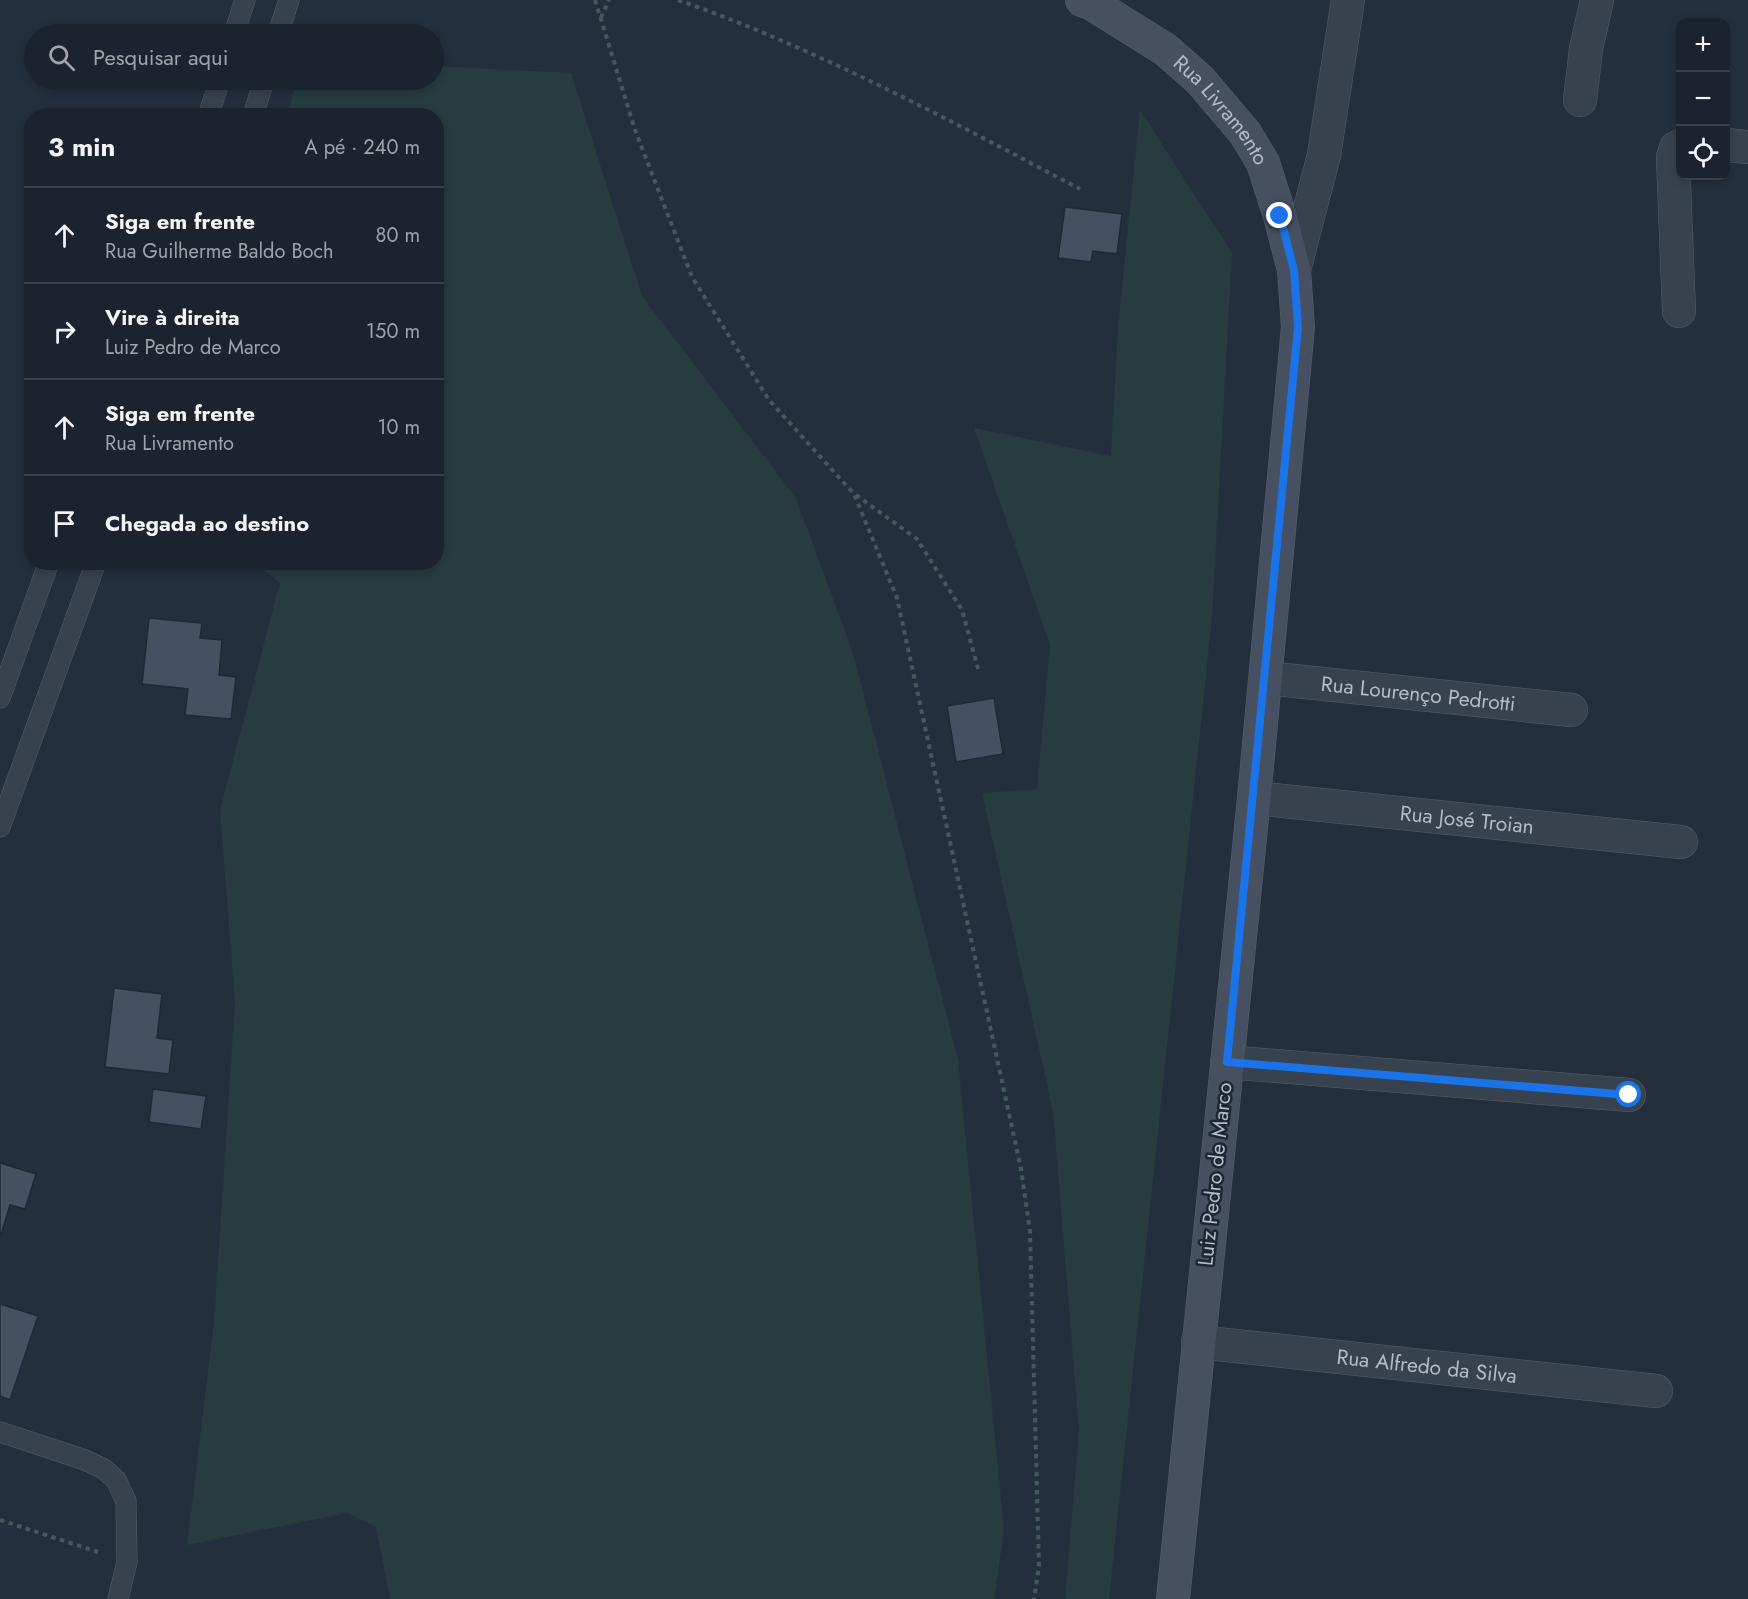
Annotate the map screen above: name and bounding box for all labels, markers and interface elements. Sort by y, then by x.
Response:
map controls [1676,18,1730,180]
button: + [1676,18,1730,72]
search box [24,24,444,90]
icon: search [45,41,78,74]
text: Pesquisar aqui [93,41,228,73]
street label: Rua Livramento [1167,48,1276,171]
button: − [1676,72,1730,126]
button: locate [1676,126,1730,180]
text: 3 min [48,128,115,166]
text: A pé · 240 m [304,133,420,162]
route end [1266,202,1292,228]
text: Siga em frente [105,205,255,237]
icon: ahead [48,219,81,252]
text: 80 m [375,221,420,250]
text: Rua Guilherme Baldo Boch [105,237,334,266]
text: Vire à direita [105,301,240,333]
icon: right [48,315,81,348]
text: 150 m [366,317,420,346]
text: Luiz Pedro de Marco [105,333,281,362]
text: Siga em frente [105,397,255,429]
icon: ahead [48,411,81,444]
text: 10 m [377,413,420,442]
text: Rua Livramento [105,429,234,458]
icon: arrive [48,507,81,540]
text: Chegada ao destino [105,507,309,539]
street label: Rua Lourenço Pedrotti [1319,669,1517,719]
street label: Rua José Troian [1398,798,1535,842]
street label: Luiz Pedro de Marco [1190,1081,1240,1267]
route start [1615,1081,1641,1107]
street label: Rua Alfredo da Silva [1335,1342,1518,1391]

